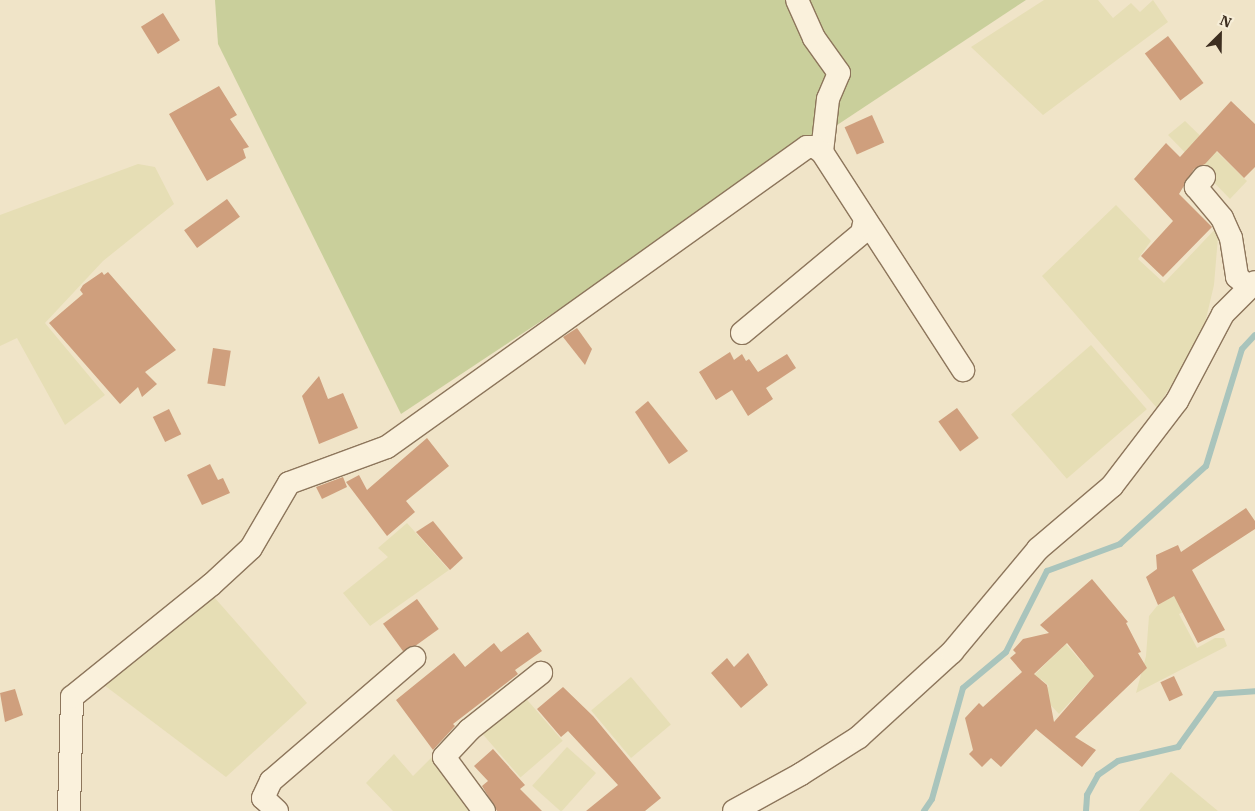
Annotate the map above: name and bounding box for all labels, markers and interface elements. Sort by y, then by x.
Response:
north arrow [1195,10,1245,60]
text: N [1217,11,1234,32]

